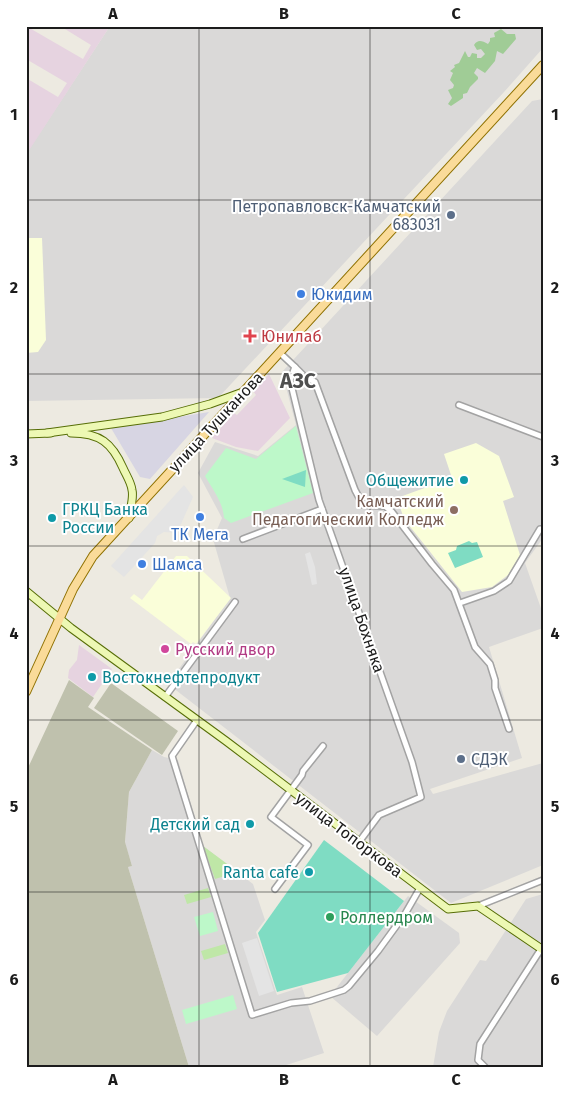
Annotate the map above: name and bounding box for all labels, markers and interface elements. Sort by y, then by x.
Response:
text: A [107,4,118,23]
text: B [279,4,289,23]
text: C [451,4,461,23]
text: 1 [10,105,18,124]
text: 1 [551,105,559,124]
place label: Петропавловск-Камчатский 683031 [232,197,441,234]
marker: Петропавловск-Камчатский 683031 [445,209,457,221]
text: 2 [10,278,18,297]
text: 2 [551,278,559,297]
place label: Юкидим [311,285,373,304]
marker: Юкидим [295,288,307,300]
place label: Юнилаб [261,327,322,346]
marker: Юнилаб [243,329,257,343]
street label: улица Тушканова [165,368,267,476]
district label: АЗС [279,368,316,394]
text: 3 [9,451,18,470]
text: 3 [550,451,559,470]
place label: Общежитие [366,471,454,490]
marker: Общежитие [458,474,470,486]
place label: Камчатский Педагогический Колледж [252,492,444,529]
place label: ГРКЦ Банка России [62,500,148,537]
marker: Камчатский Педагогический Колледж [448,504,460,516]
marker: ТК Мега [194,511,206,523]
marker: ГРКЦ Банка России [46,512,58,524]
place label: ТК Мега [171,525,229,544]
place label: Шамса [152,555,202,574]
marker: Шамса [136,558,148,570]
street label: улица Бохняка [335,565,389,675]
text: 4 [9,624,19,643]
text: 4 [550,624,560,643]
place label: Русский двор [175,640,275,659]
marker: Русский двор [159,643,171,655]
place label: Востокнефтепродукт [102,668,261,687]
marker: Востокнефтепродукт [86,671,98,683]
place label: СДЭК [471,750,508,769]
marker: СДЭК [455,753,467,765]
street label: улица Топоркова [292,789,406,881]
text: 5 [10,797,19,816]
text: 5 [551,797,560,816]
place label: Детский сад [150,815,240,834]
marker: Детский сад [244,818,256,830]
place label: Ranta cafe [223,863,299,882]
marker: Ranta cafe [303,866,315,878]
place label: Роллердром [340,908,433,927]
marker: Роллердром [324,911,336,923]
text: 6 [9,970,19,989]
text: 6 [550,970,560,989]
text: A [107,1070,118,1089]
text: B [279,1070,289,1089]
text: C [451,1070,461,1089]

